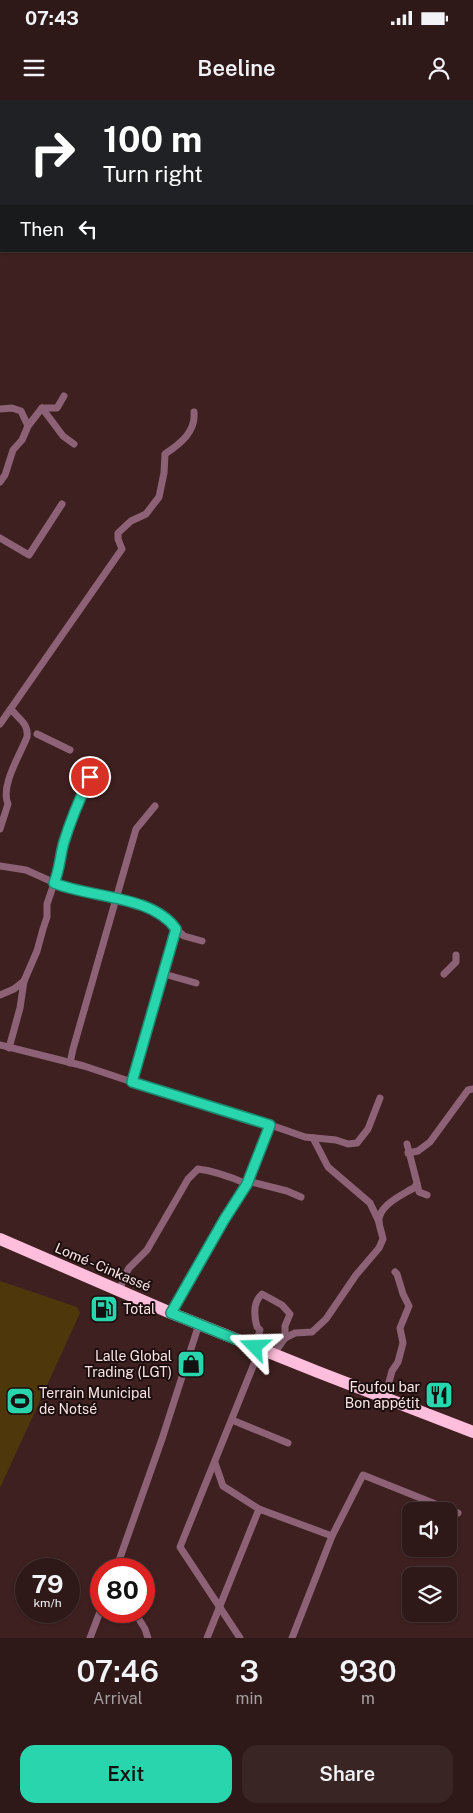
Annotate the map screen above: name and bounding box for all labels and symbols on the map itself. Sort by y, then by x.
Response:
pin [69,756,111,798]
street label: Lomé - Cinkassé [53,1240,153,1294]
fuel station icon: Total [89,1294,119,1324]
place label: Total [123,1301,155,1317]
position arrow [228,1320,280,1372]
place label: Lalle Global Trading (LGT) [84,1348,172,1380]
shop icon: Lalle Global Trading (LGT) [176,1349,206,1379]
place label: Foufou bar Bon appétit [345,1379,420,1411]
restaurant icon: Foufou bar Bon appétit [424,1380,454,1410]
place label: Terrain Municipal de Notsé [39,1385,151,1417]
sports icon: Terrain Municipal de Notsé [5,1386,35,1416]
speed limit sign: 80 [90,1558,155,1623]

